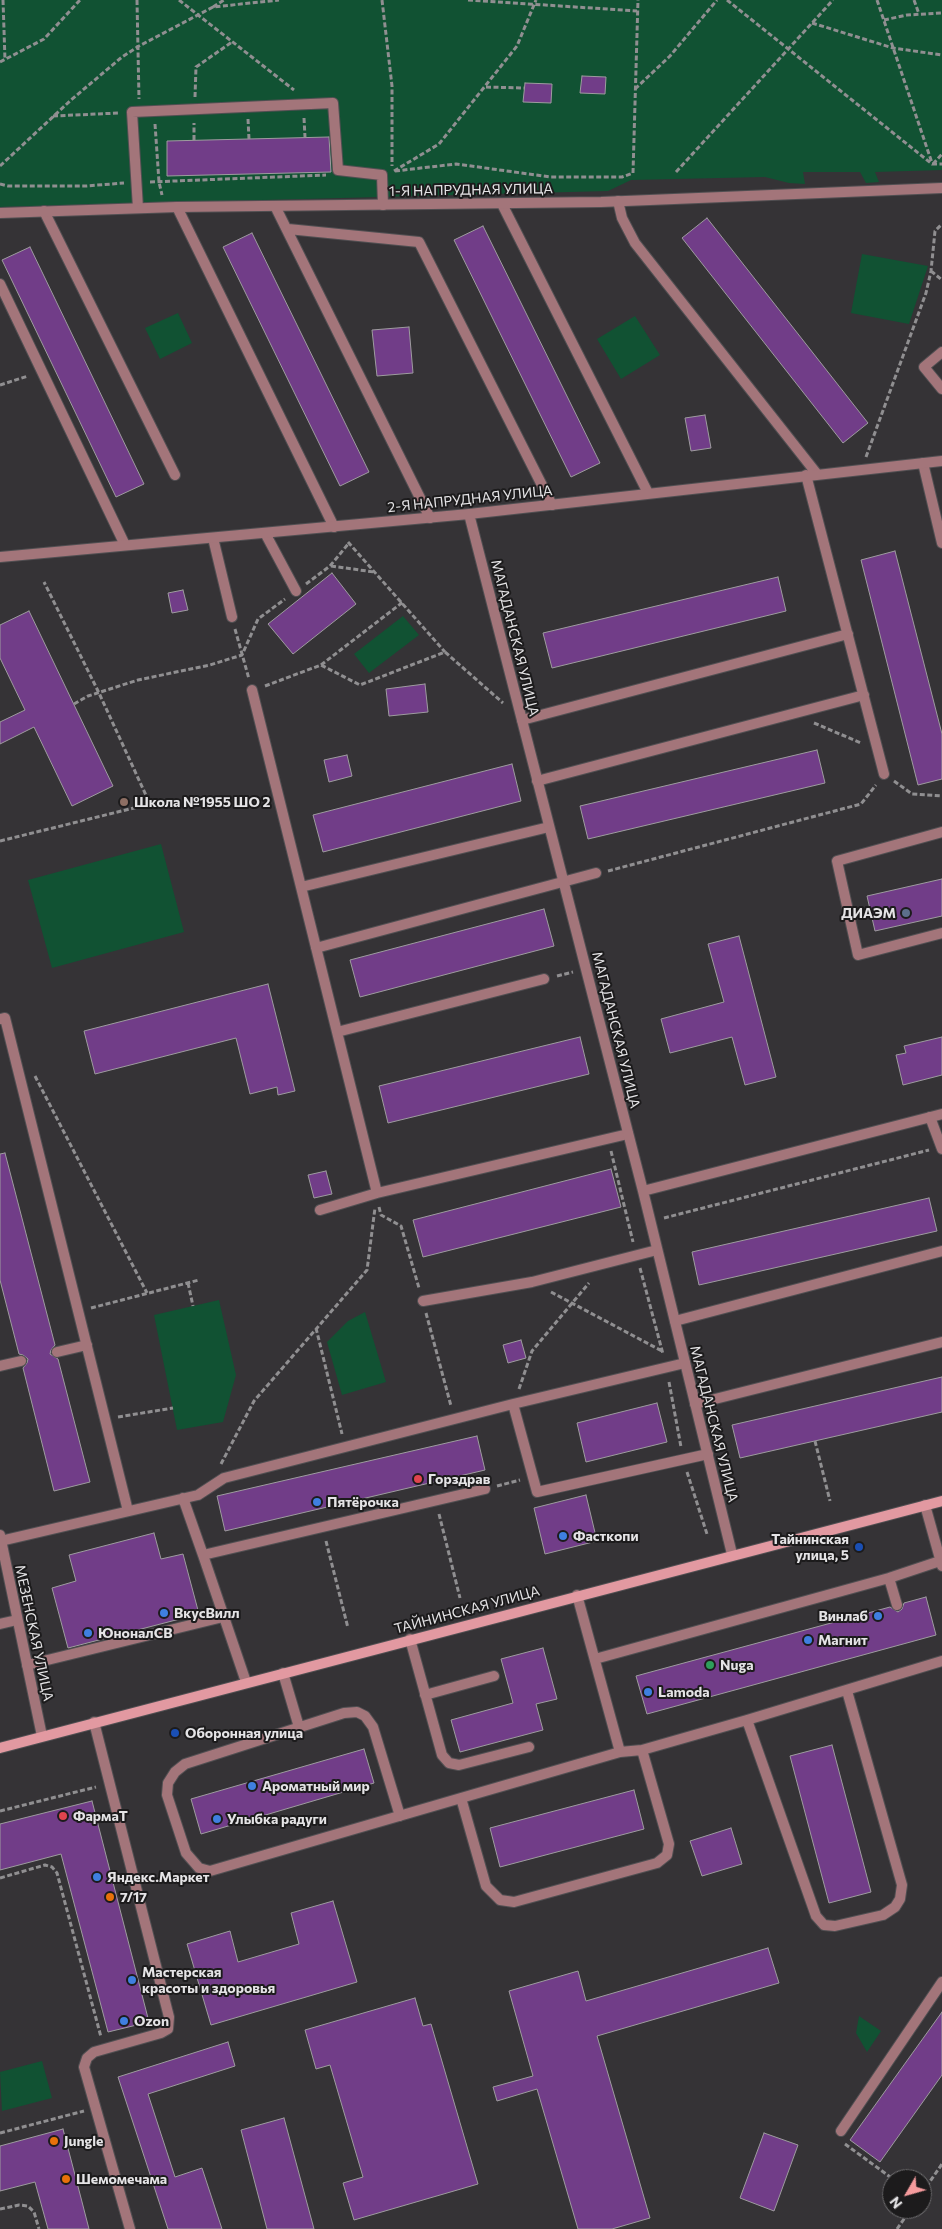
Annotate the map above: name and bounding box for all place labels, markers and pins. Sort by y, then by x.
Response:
place label: Школа №1955 ШО 2 [134,794,270,810]
marker: Школа №1955 ШО 2 [118,796,130,808]
place label: ДИАЭМ [841,905,896,921]
marker: ДИАЭМ [900,907,912,919]
place label: Горздрав [428,1471,490,1487]
marker: Горздрав [412,1473,424,1485]
place label: Пятёрочка [327,1494,399,1510]
marker: Пятёрочка [311,1496,323,1508]
place label: Фасткопи [573,1528,639,1544]
marker: Фасткопи [557,1530,569,1542]
place label: Тайнинская улица, 5 [771,1531,849,1564]
marker: Тайнинская улица, 5 [853,1541,865,1553]
place label: ВкусВилл [174,1605,240,1621]
marker: ВкусВилл [158,1607,170,1619]
place label: Винлаб [818,1608,868,1624]
marker: Винлаб [872,1610,884,1622]
place label: ЮноналСВ [98,1625,173,1641]
marker: ЮноналСВ [82,1627,94,1639]
place label: Магнит [818,1632,868,1648]
marker: Магнит [802,1634,814,1646]
place label: Nuga [720,1657,754,1673]
marker: Nuga [704,1659,716,1671]
place label: Lamoda [658,1684,710,1700]
marker: Lamoda [642,1686,654,1698]
place label: Оборонная улица [185,1725,303,1741]
marker: Оборонная улица [169,1727,181,1739]
place label: Ароматный мир [262,1778,370,1794]
marker: Ароматный мир [246,1780,258,1792]
place label: ФармаТ [73,1808,128,1824]
marker: ФармаТ [57,1810,69,1822]
place label: Улыбка радуги [227,1811,327,1827]
marker: Улыбка радуги [211,1813,223,1825]
place label: Яндекс.Маркет [107,1869,209,1885]
marker: Яндекс.Маркет [91,1871,103,1883]
place label: 7/17 [120,1889,147,1905]
marker: 7/17 [104,1891,116,1903]
place label: Мастерская красоты и здоровья [142,1964,275,1996]
marker: Мастерская красоты и здоровья [126,1974,138,1986]
place label: Ozon [134,2013,169,2029]
marker: Ozon [118,2015,130,2027]
place label: Jungle [64,2133,103,2149]
marker: Jungle [48,2135,60,2147]
place label: Шемомечама [76,2171,167,2187]
marker: Шемомечама [60,2173,72,2185]

